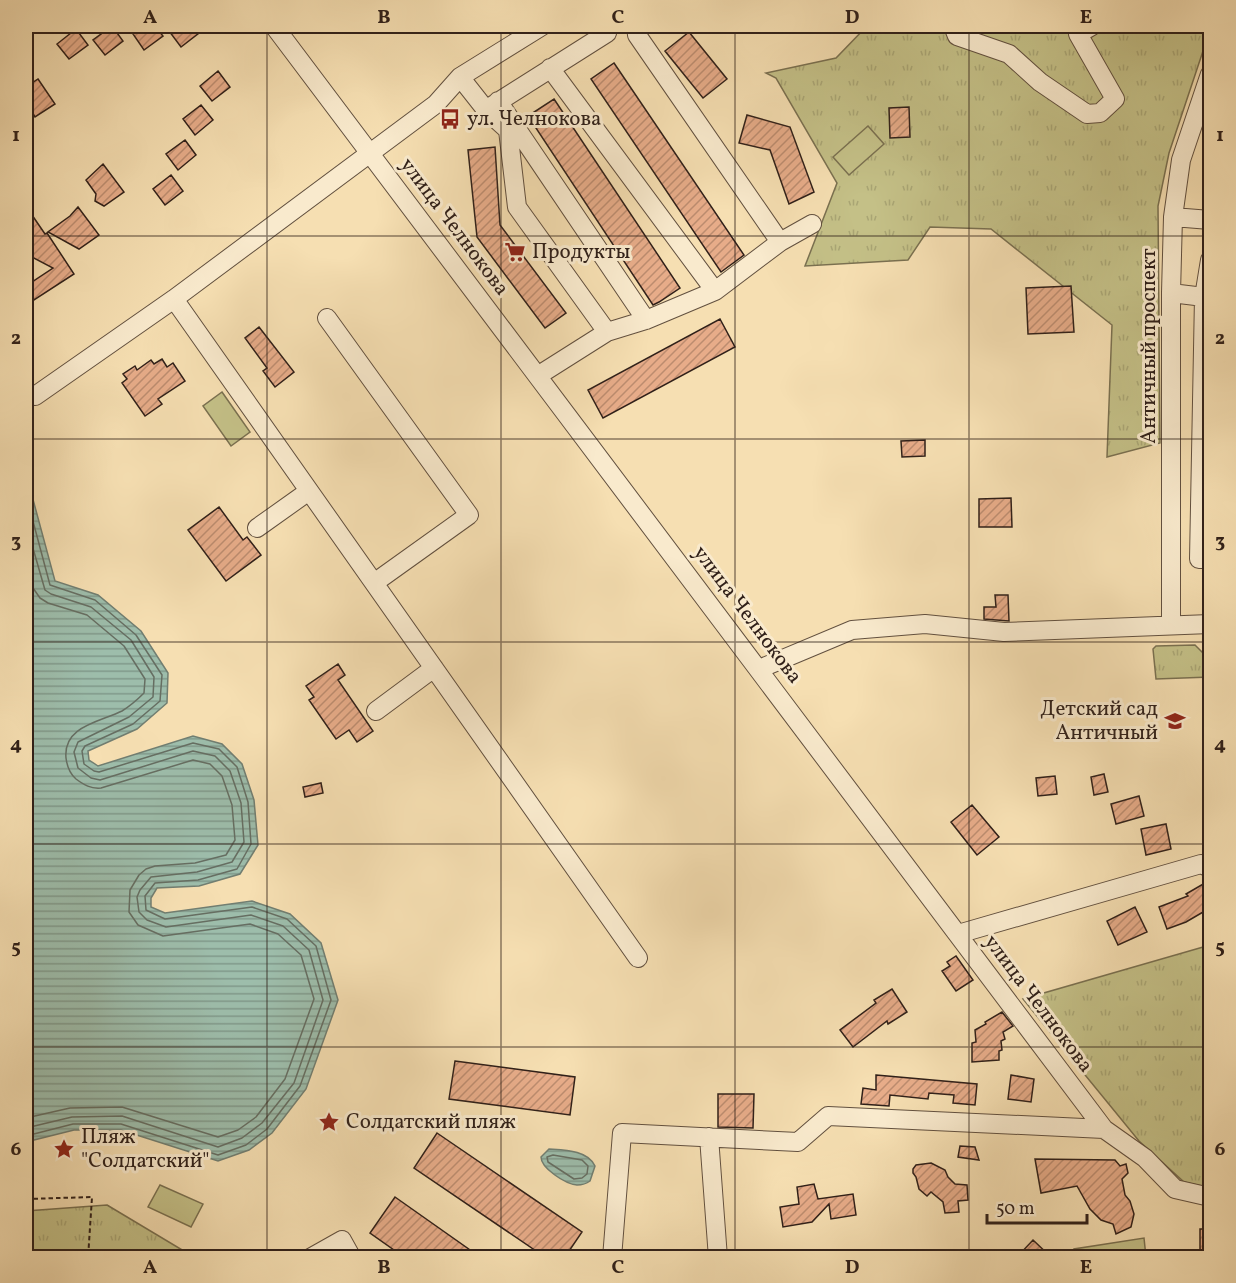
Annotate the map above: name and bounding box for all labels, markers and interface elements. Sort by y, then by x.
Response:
text: A [143,4,157,32]
text: B [377,4,391,32]
text: C [612,4,625,32]
text: D [845,4,859,32]
text: E [1080,4,1092,32]
place label: ул. Челнокова [467,105,602,134]
bus stop icon: ул. Челнокова [438,107,462,131]
text: 1 [12,122,20,150]
text: 1 [1216,122,1224,150]
street label: улица Челнокова [393,152,515,302]
place label: Продукты [532,238,631,267]
supermarket icon: Продукты [503,240,527,264]
street label: Античный проспект [1135,248,1164,444]
text: 2 [11,325,21,353]
text: 2 [1215,325,1225,353]
text: 3 [11,528,21,556]
text: 3 [1215,528,1225,556]
street label: улица Челнокова [686,540,808,690]
place label: Детский сад Античный [1040,695,1158,748]
school or university icon: Детский сад Античный [1163,709,1187,733]
text: 4 [10,731,22,759]
text: 4 [1214,731,1226,759]
street label: улица Челнокова [977,929,1099,1079]
text: 5 [11,934,21,962]
text: 5 [1215,934,1225,962]
place label: Солдатский пляж [346,1108,516,1137]
place icon: Солдатский пляж [317,1110,341,1134]
place label: Пляж "Солдатский" [81,1123,209,1176]
text: 6 [11,1136,22,1164]
text: 6 [1215,1136,1226,1164]
place icon: Пляж "Солдатский" [52,1137,76,1161]
scale bar [987,1187,1088,1225]
text: 50 m [996,1197,1035,1222]
text: A [143,1254,157,1282]
text: B [377,1254,391,1282]
text: C [612,1254,625,1282]
text: D [845,1254,859,1282]
text: E [1080,1254,1092,1282]

